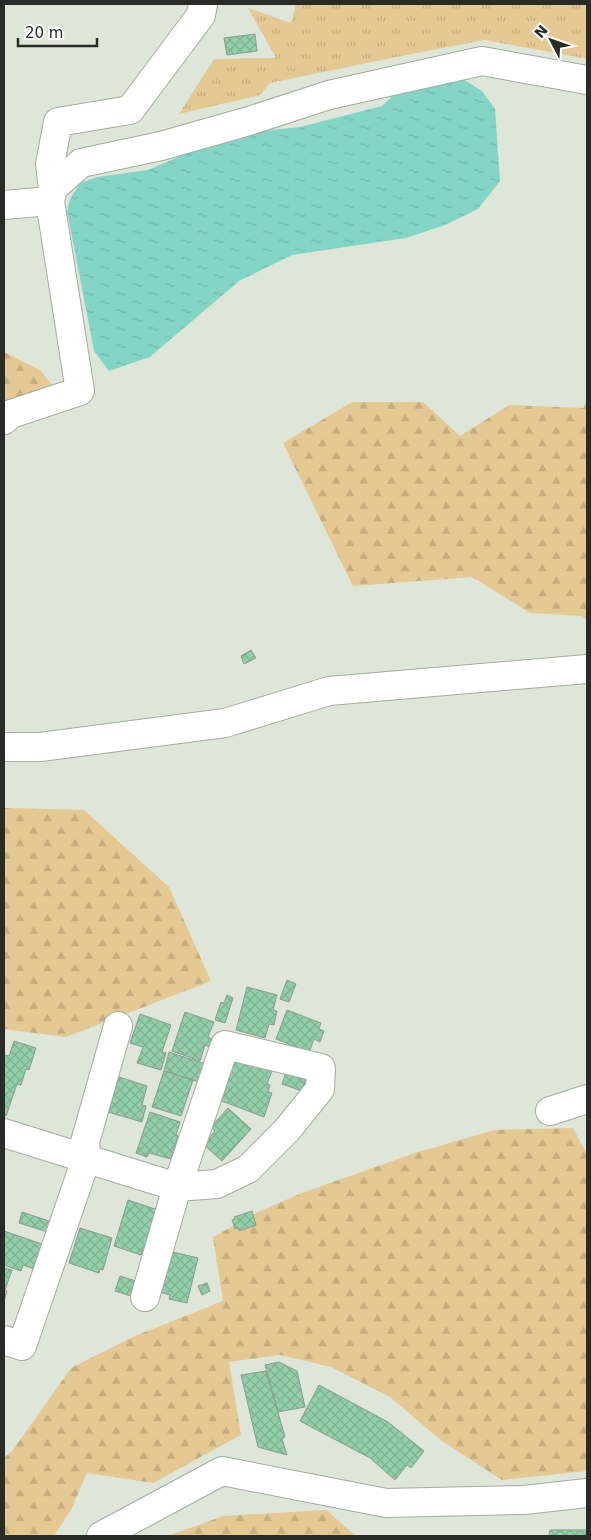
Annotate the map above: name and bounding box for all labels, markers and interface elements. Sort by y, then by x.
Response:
scale bar [18,15,96,47]
north arrow [526,15,576,65]
text: N [531,22,551,41]
text: 20 m [25,24,63,42]

